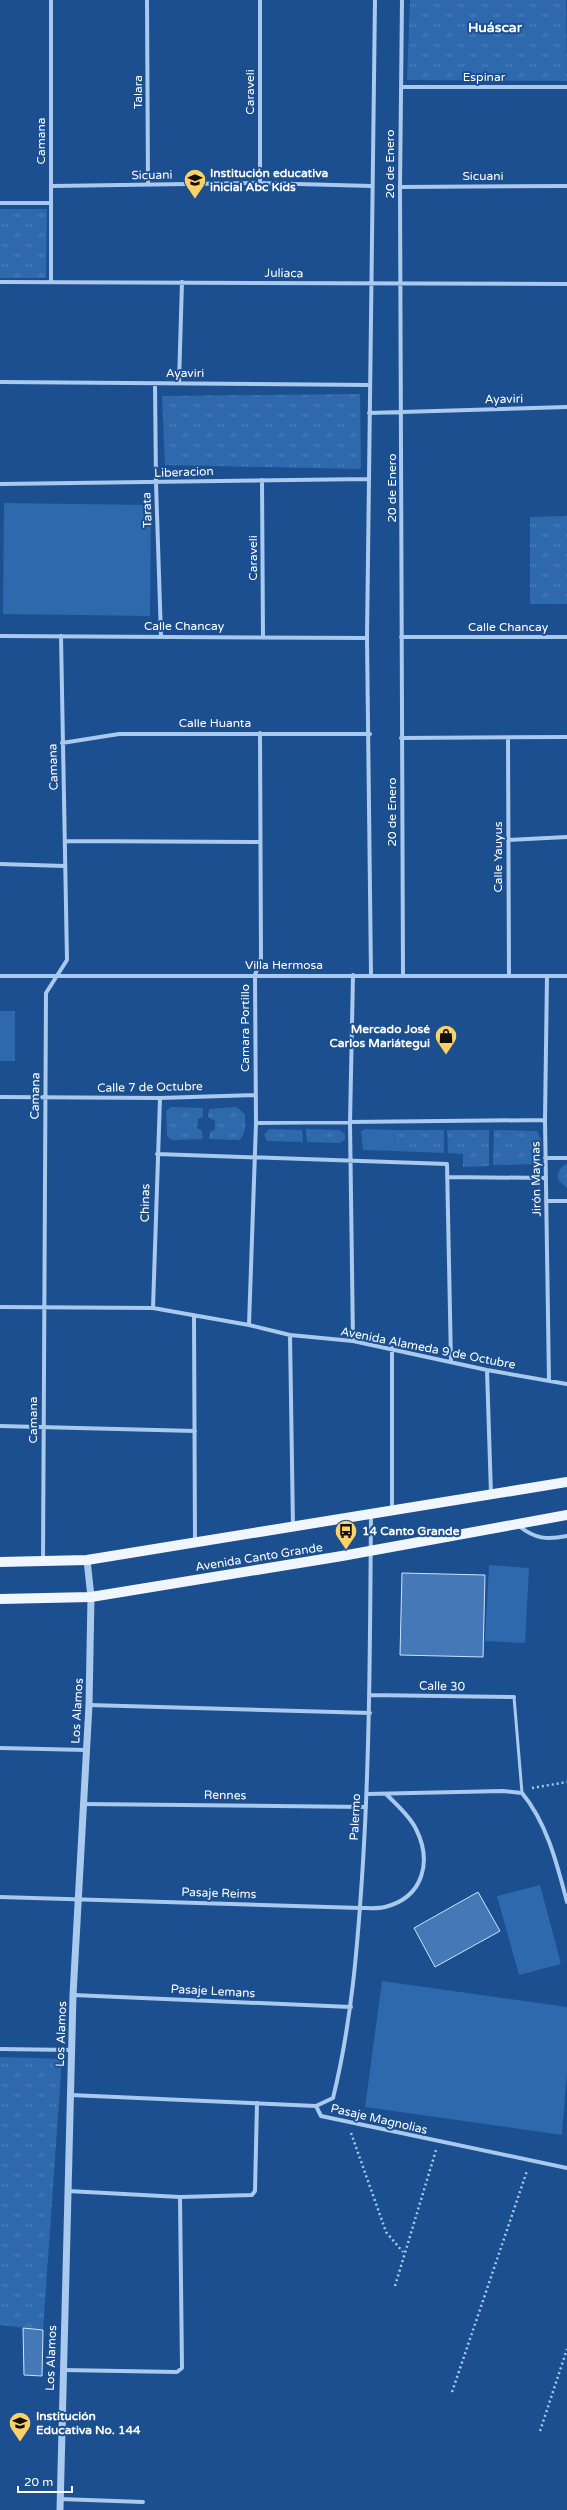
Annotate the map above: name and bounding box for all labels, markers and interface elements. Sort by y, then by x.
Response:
district label: Huáscar [468,19,523,36]
street label: Caraveli [243,69,257,115]
street label: Espinar [463,70,506,84]
street label: Talara [131,75,145,109]
street label: Camana [34,118,48,164]
street label: 20 de Enero [383,129,397,199]
place label: Institución educativa inicial Abc Kids [210,166,328,194]
school or university icon: Institución educativa inicial Abc Kids [182,167,208,200]
street label: Sicuani [131,168,173,182]
street label: Sicuani [462,169,504,183]
street label: Juliaca [264,266,304,280]
street label: Ayaviri [166,366,204,380]
street label: Ayaviri [485,392,523,406]
street label: 20 de Enero [385,453,399,523]
street label: Liberacion [154,464,214,480]
street label: Tarata [139,492,155,528]
street label: Caraveli [246,535,260,581]
street label: Calle Chancay [144,619,225,633]
street label: Calle Chancay [468,620,549,634]
street label: Calle Huanta [179,716,251,730]
street label: Camana [45,743,61,791]
street label: 20 de Enero [385,777,399,847]
street label: Calle Yauyus [491,821,505,893]
street label: Villa Hermosa [245,958,323,972]
street label: Camara Portillo [238,984,252,1072]
place label: Mercado José Carlos Mariátegui [329,1022,430,1051]
shop icon: Mercado José Carlos Mariátegui [433,1023,459,1056]
street label: Camana [28,1072,42,1120]
street label: Calle 7 de Octubre [97,1079,203,1095]
street label: Jirón Maynas [528,1141,544,1217]
street label: Chinas [138,1183,152,1222]
street label: Avenida Alameda 9 de Octubre [339,1324,517,1372]
street label: Camana [26,1397,40,1443]
bus stop icon: 14 Canto Grande [333,1518,359,1551]
place label: 14 Canto Grande [362,1524,460,1538]
street label: Avenida Canto Grande [194,1540,324,1574]
street label: Los Alamos [68,1678,86,1744]
street label: Calle 30 [419,1679,466,1693]
street label: Rennes [204,1788,247,1802]
street label: Palermo [347,1793,363,1841]
street label: Pasaje Reims [181,1885,257,1901]
street label: Pasaje Lemans [170,1982,256,2000]
street label: Los Alamos [53,2001,69,2067]
street label: Pasaje Magnolias [329,2101,429,2137]
street label: Los Alamos [43,2325,59,2391]
place label: Institución Educativa No. 144 [36,2409,141,2437]
school or university icon: Institución Educativa No. 144 [7,2410,33,2443]
scale bar [18,2468,72,2494]
text: 20 m [24,2475,53,2489]

